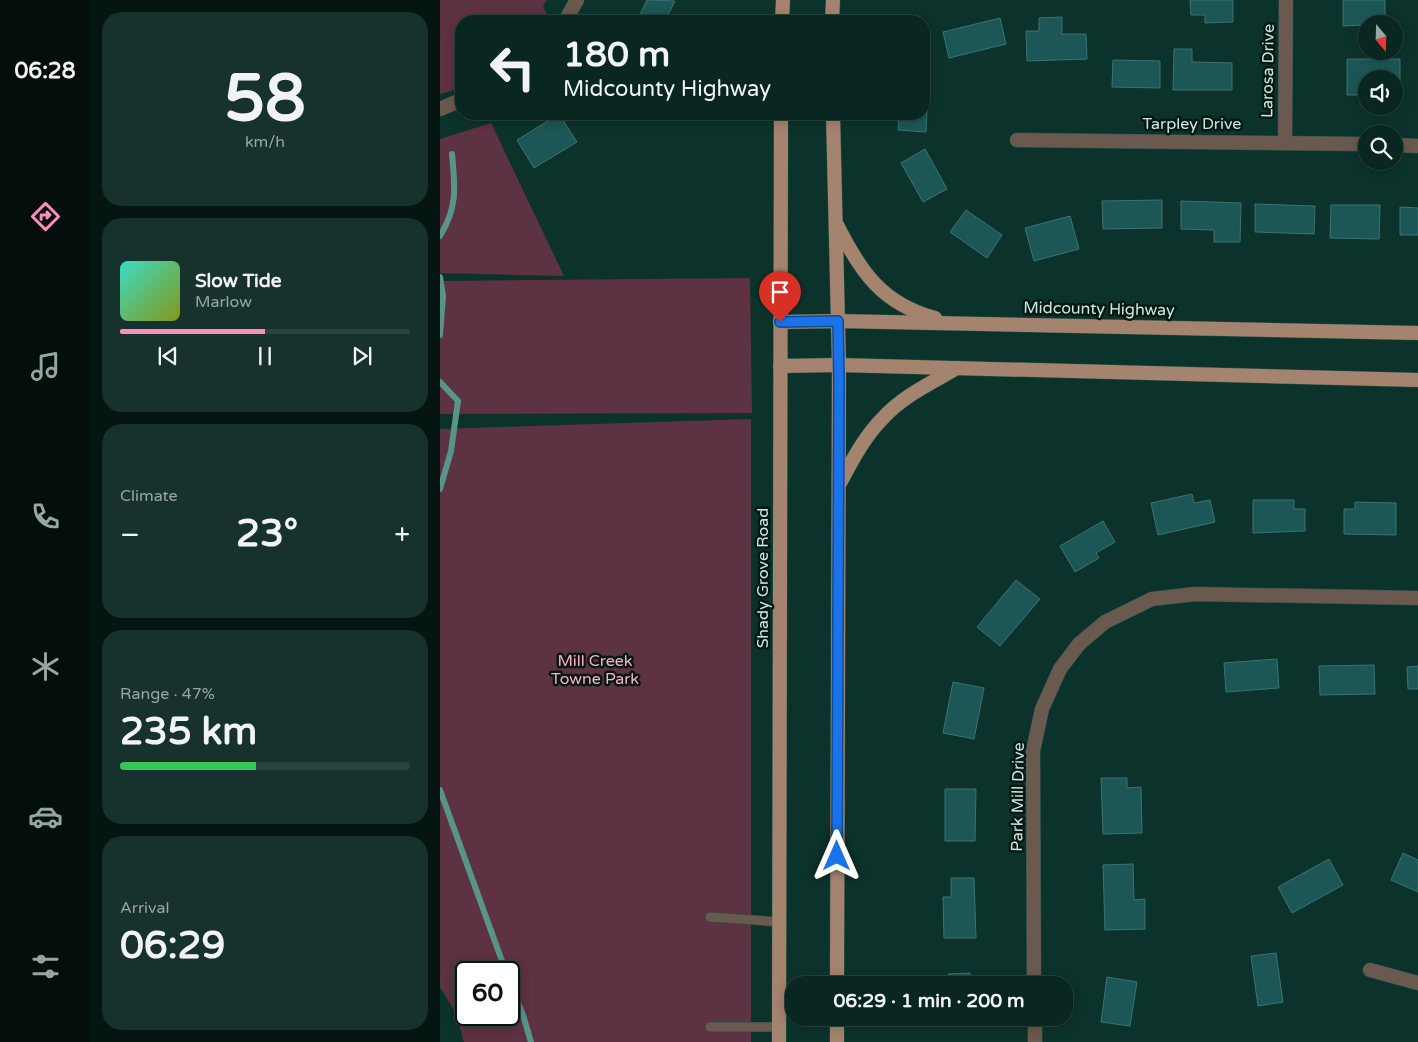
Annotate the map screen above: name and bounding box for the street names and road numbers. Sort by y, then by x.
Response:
street label: Larosa Drive [1257,24,1279,118]
street label: Tarpley Drive [1143,114,1241,134]
street label: Midcounty Highway [1023,298,1175,320]
street label: Shady Grove Road [753,508,773,648]
street label: Park Mill Drive [1007,742,1029,852]

